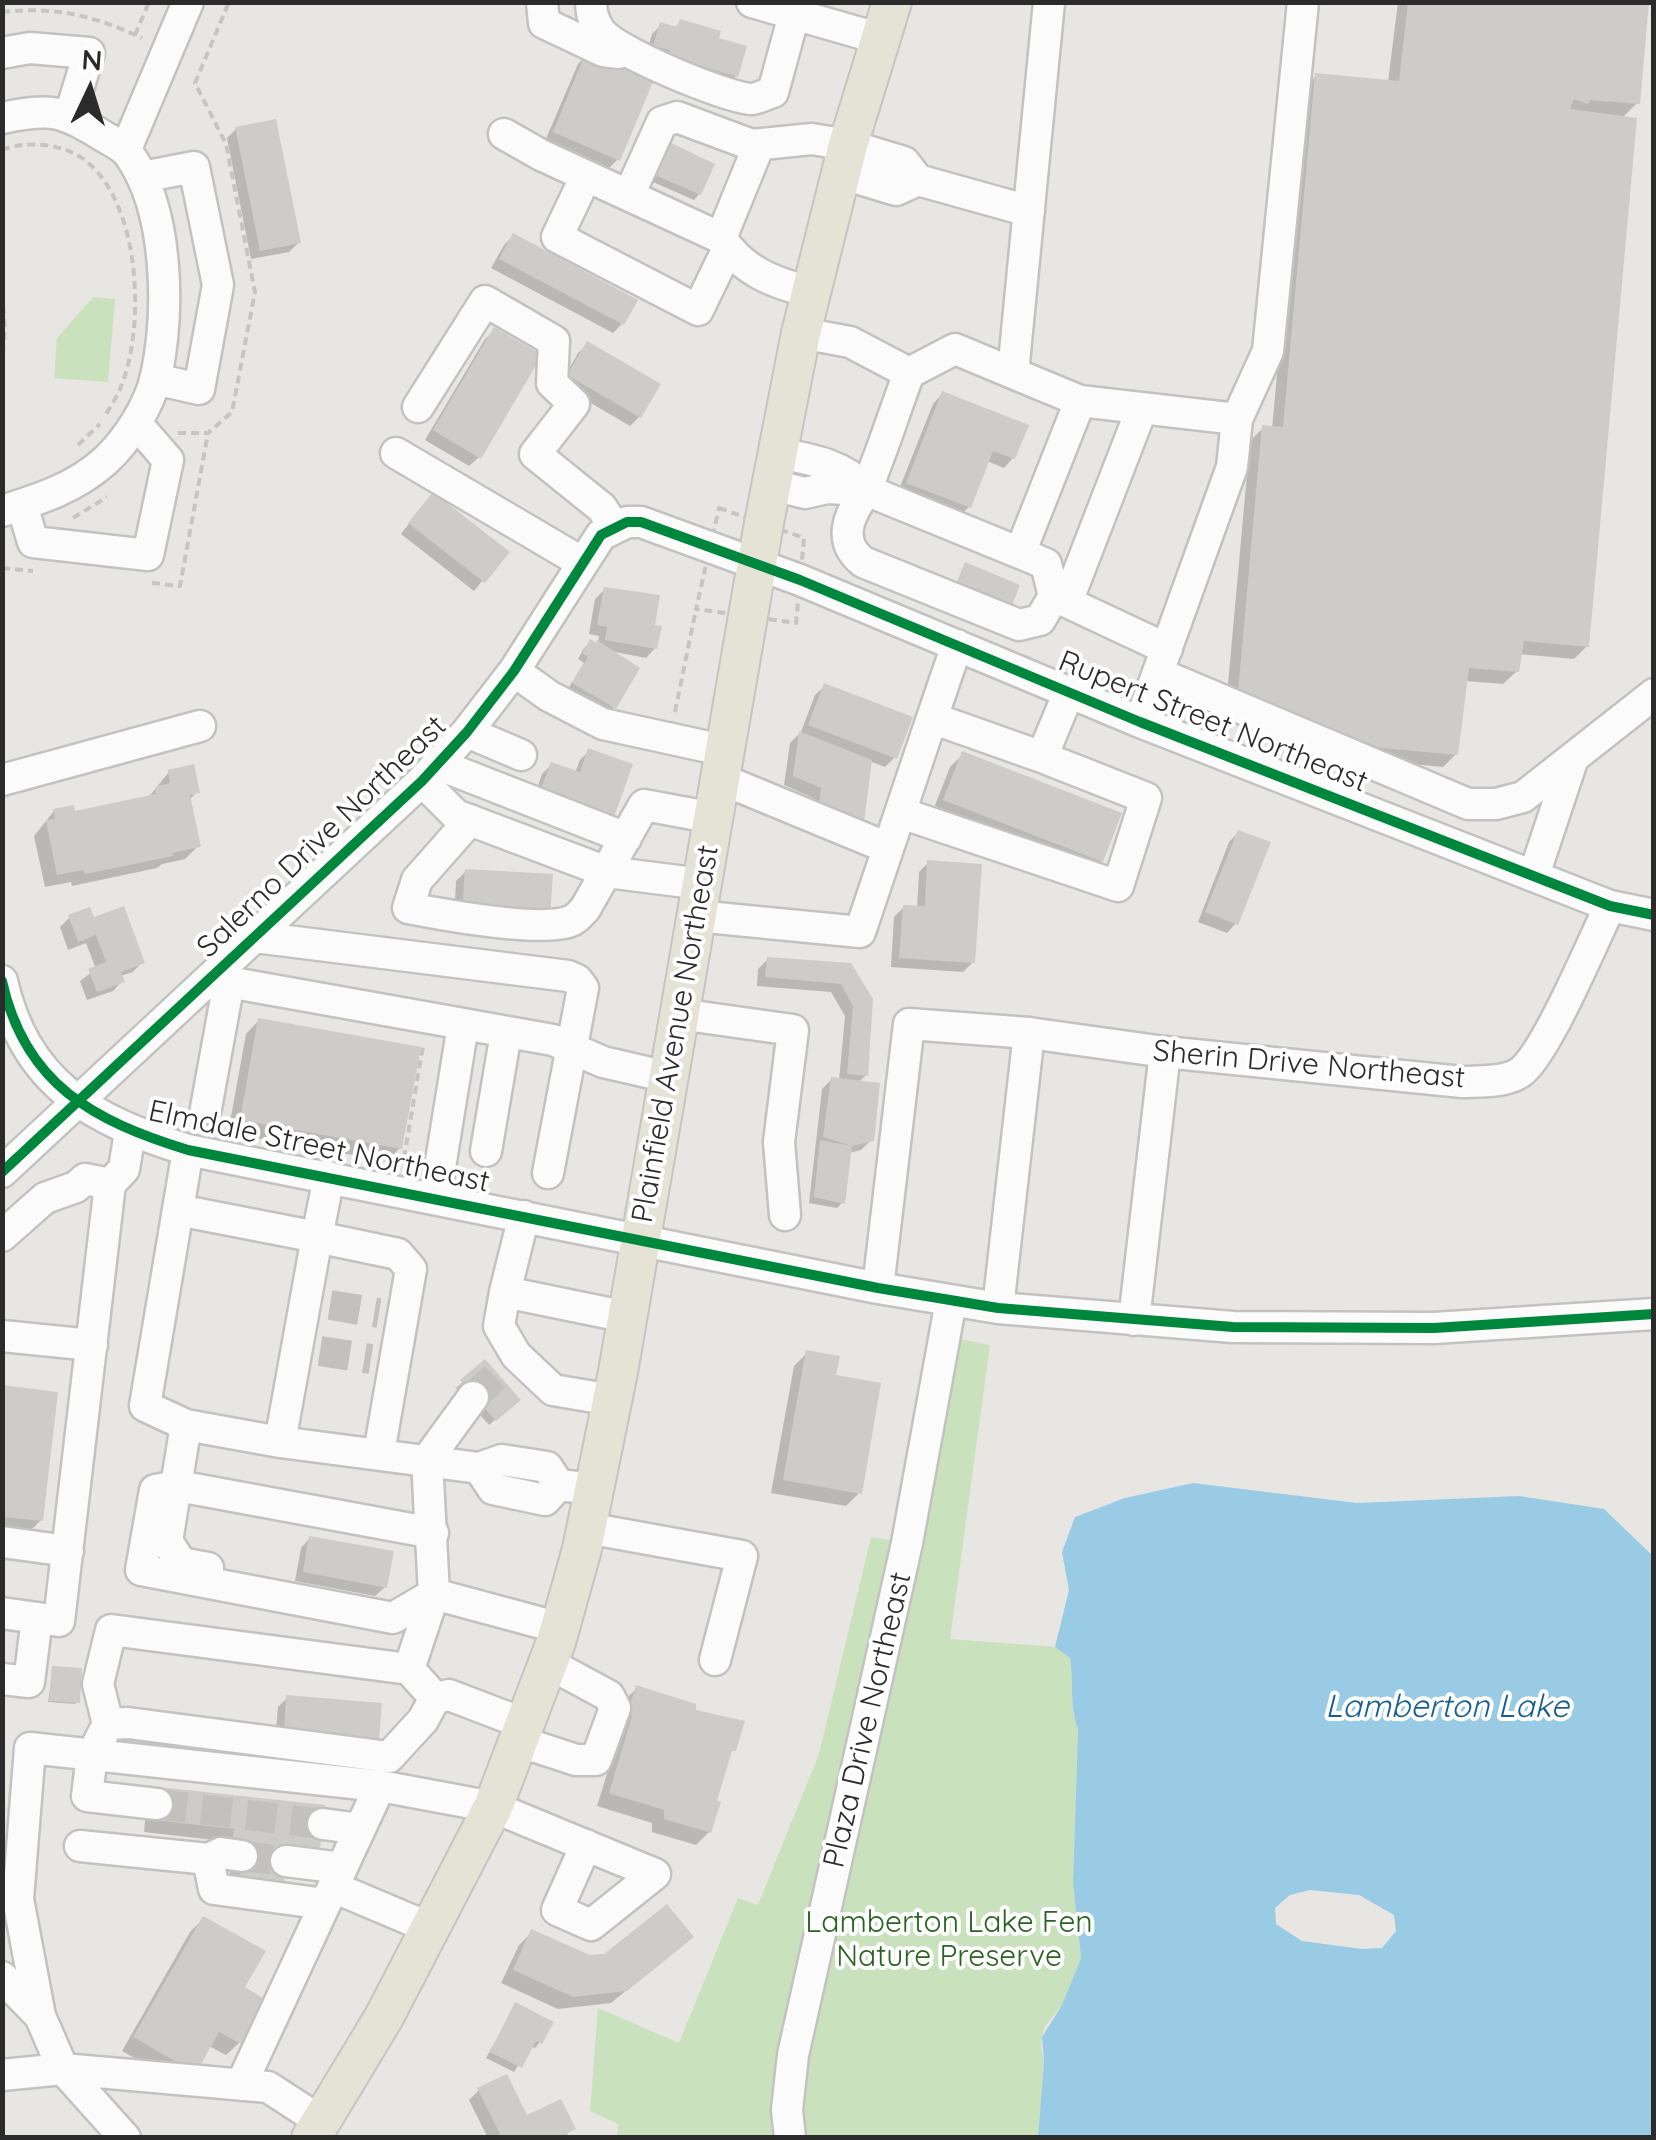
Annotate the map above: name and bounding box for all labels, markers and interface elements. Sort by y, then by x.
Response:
north arrow [40,40,140,140]
text: N [81,41,104,78]
street label: Rupert Street Northeast [1053,643,1373,801]
street label: Salerno Drive Northeast [190,709,454,965]
street label: Plainfield Avenue Northeast [625,842,727,1226]
street label: Sherin Drive Northeast [1152,1033,1466,1097]
street label: Elmdale Street Northeast [145,1093,493,1201]
street label: Plaza Drive Northeast [816,1569,920,1871]
water label: Lamberton Lake [1325,1688,1569,1726]
park label: Lamberton Lake Fen Nature Preserve [805,1905,1093,1976]

